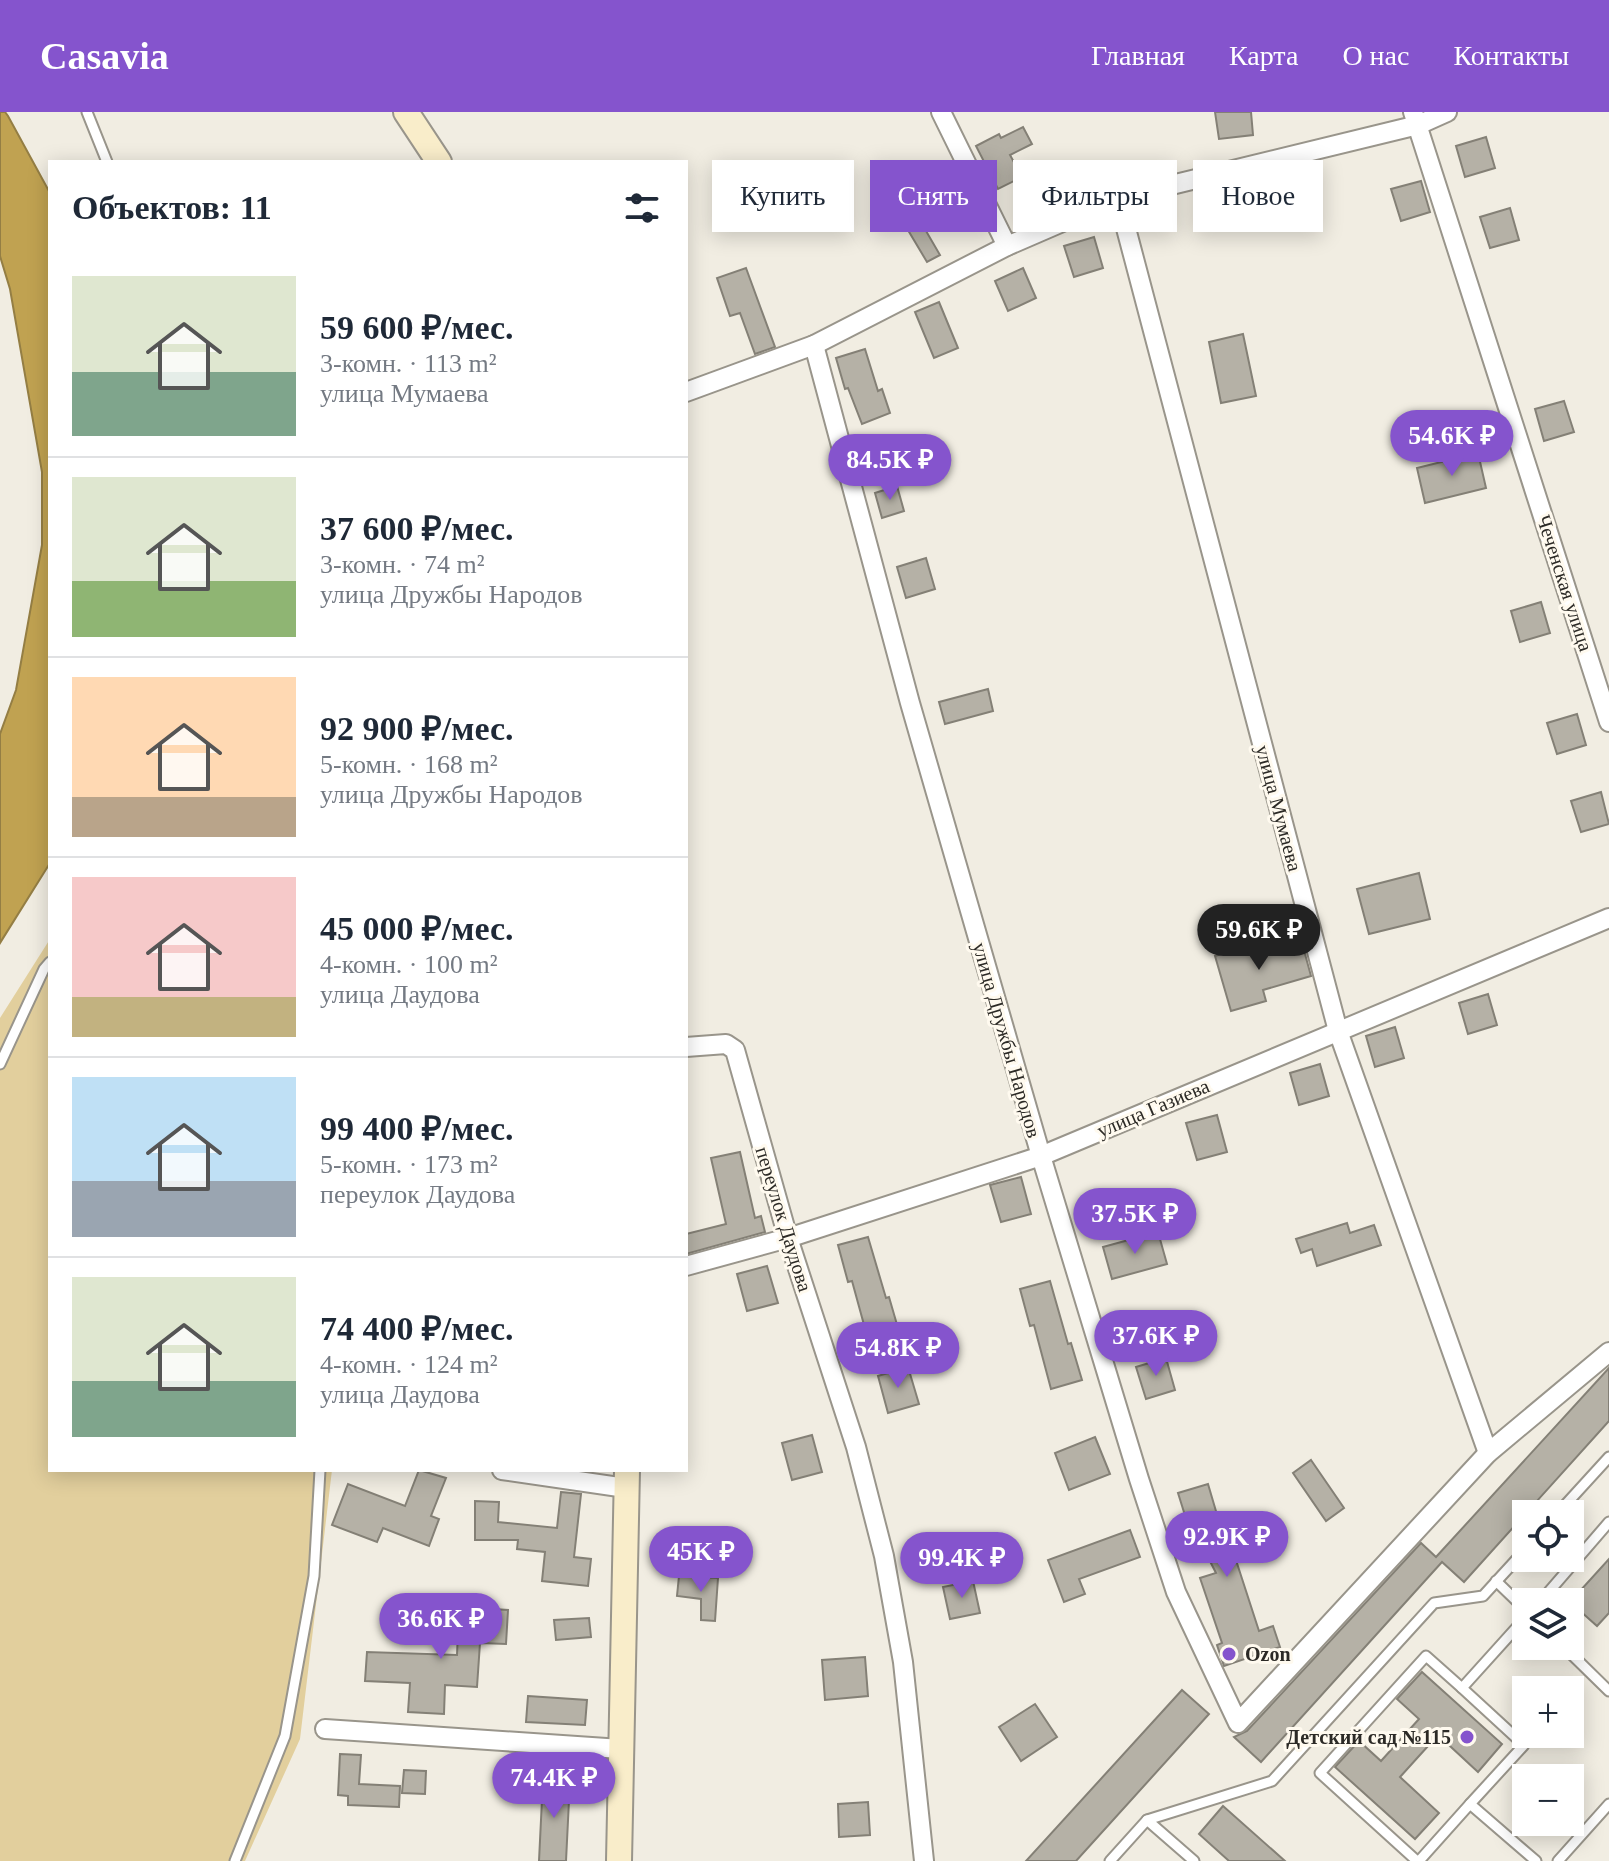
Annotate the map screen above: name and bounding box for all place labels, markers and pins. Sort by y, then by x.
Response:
pin: 54.6K ₽ [1378,410,1526,478]
pin: 84.5K ₽ [816,434,964,502]
pin: 59.6K ₽ [1185,904,1333,972]
pin: 37.5K ₽ [1061,1188,1209,1256]
pin: 37.6K ₽ [1082,1310,1230,1378]
pin: 54.8K ₽ [824,1322,972,1390]
pin: 92.9K ₽ [1153,1511,1301,1579]
pin: 45K ₽ [645,1526,757,1594]
pin: 99.4K ₽ [888,1532,1036,1600]
pin: 36.6K ₽ [367,1593,515,1661]
place label: Ozon [1245,1643,1291,1665]
marker: Ozon [1220,1645,1238,1663]
place label: Детский сад №115 [1286,1726,1451,1749]
marker: Детский сад №115 [1458,1728,1476,1746]
pin: 74.4K ₽ [480,1752,628,1820]

